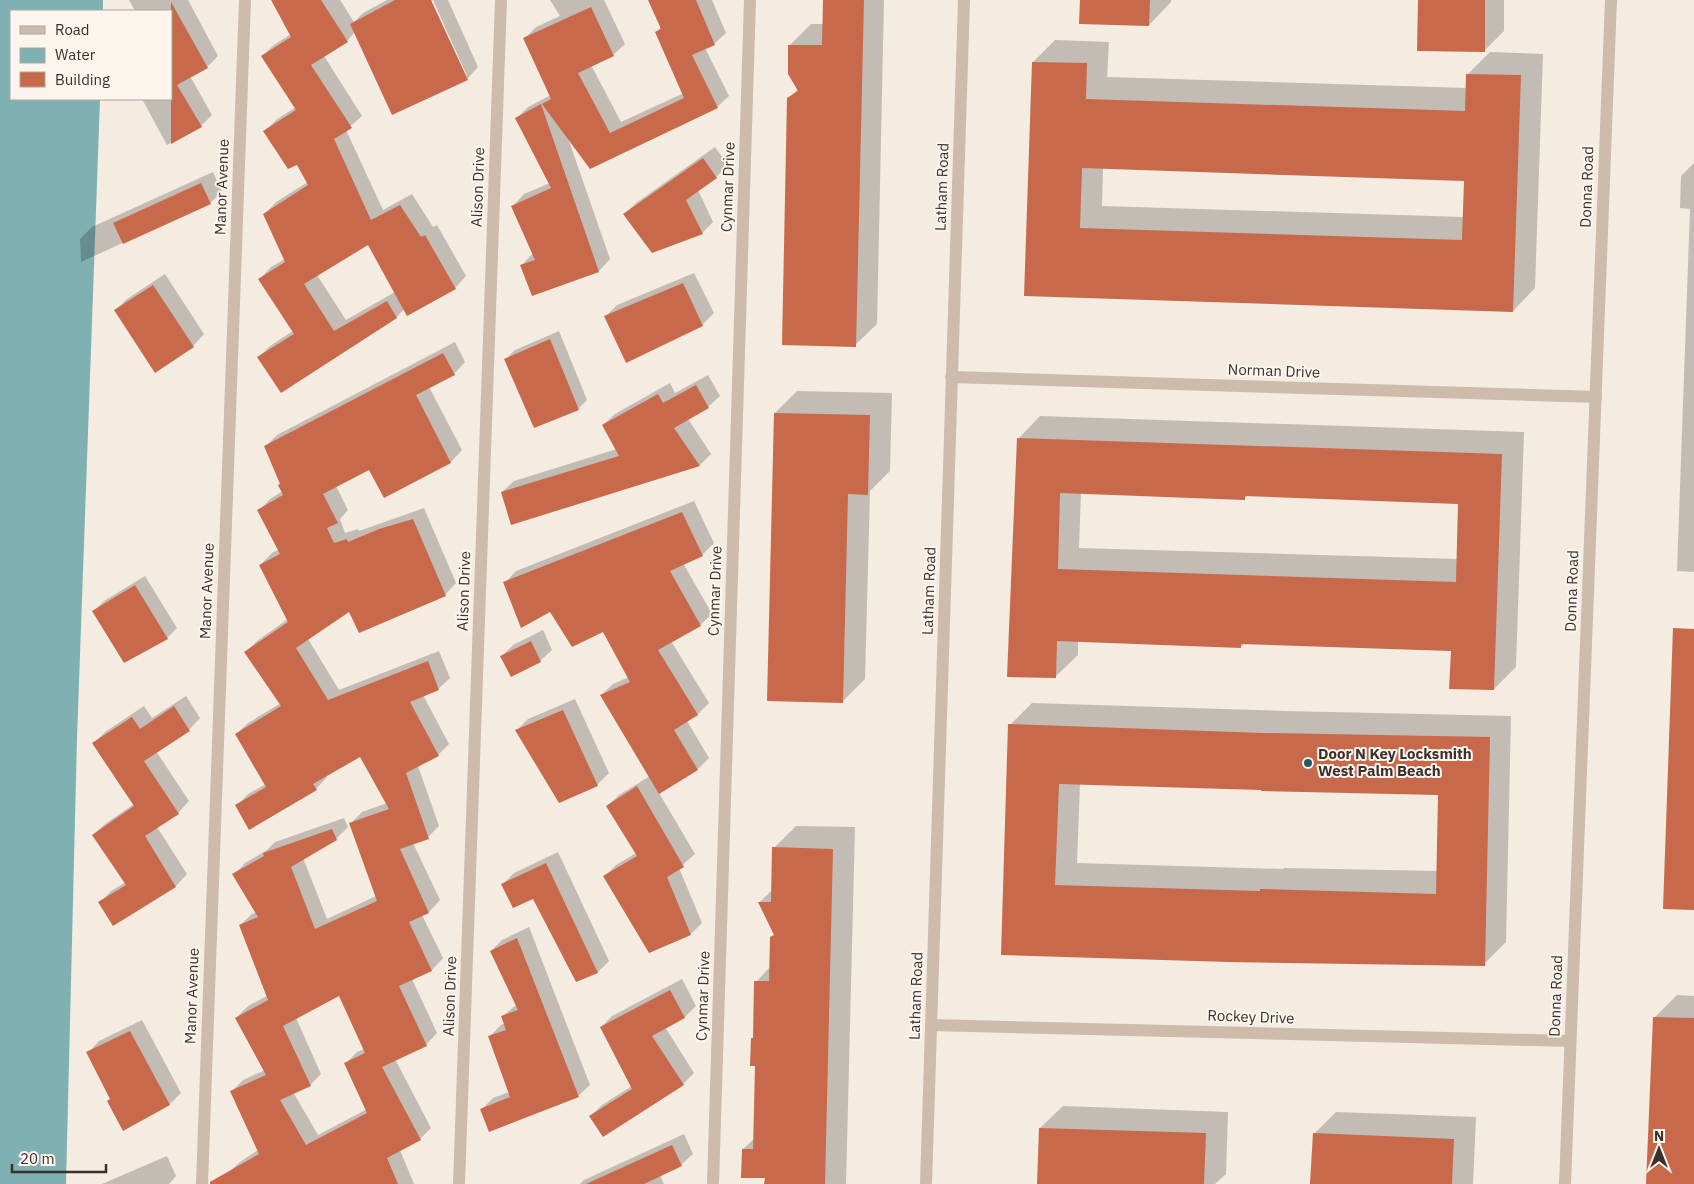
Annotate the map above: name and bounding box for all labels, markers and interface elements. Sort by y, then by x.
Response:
legend [10,10,172,100]
text: Road [55,20,90,39]
text: Water [55,45,96,64]
text: Building [55,70,110,89]
street label: Manor Avenue [210,139,233,235]
street label: Cynmar Drive [716,142,739,232]
street label: Latham Road [930,142,953,232]
street label: Donna Road [1576,146,1597,228]
street label: Alison Drive [467,147,488,227]
street label: Norman Drive [1227,359,1321,382]
street label: Manor Avenue [195,543,218,639]
street label: Cynmar Drive [703,546,726,636]
street label: Latham Road [917,546,940,636]
street label: Donna Road [1561,550,1582,632]
street label: Alison Drive [453,551,474,631]
place label: Door N Key Locksmith West Palm Beach [1318,744,1472,780]
marker: Door N Key Locksmith West Palm Beach [1302,757,1314,769]
street label: Manor Avenue [180,948,203,1044]
street label: Cynmar Drive [691,951,714,1041]
street label: Latham Road [904,951,927,1041]
street label: Donna Road [1545,955,1566,1037]
street label: Alison Drive [439,956,460,1036]
street label: Rockey Drive [1207,1005,1295,1028]
north arrow [1634,1124,1684,1174]
text: N [1654,1127,1664,1145]
scale bar [12,1142,106,1174]
text: 20 m [20,1149,55,1168]

